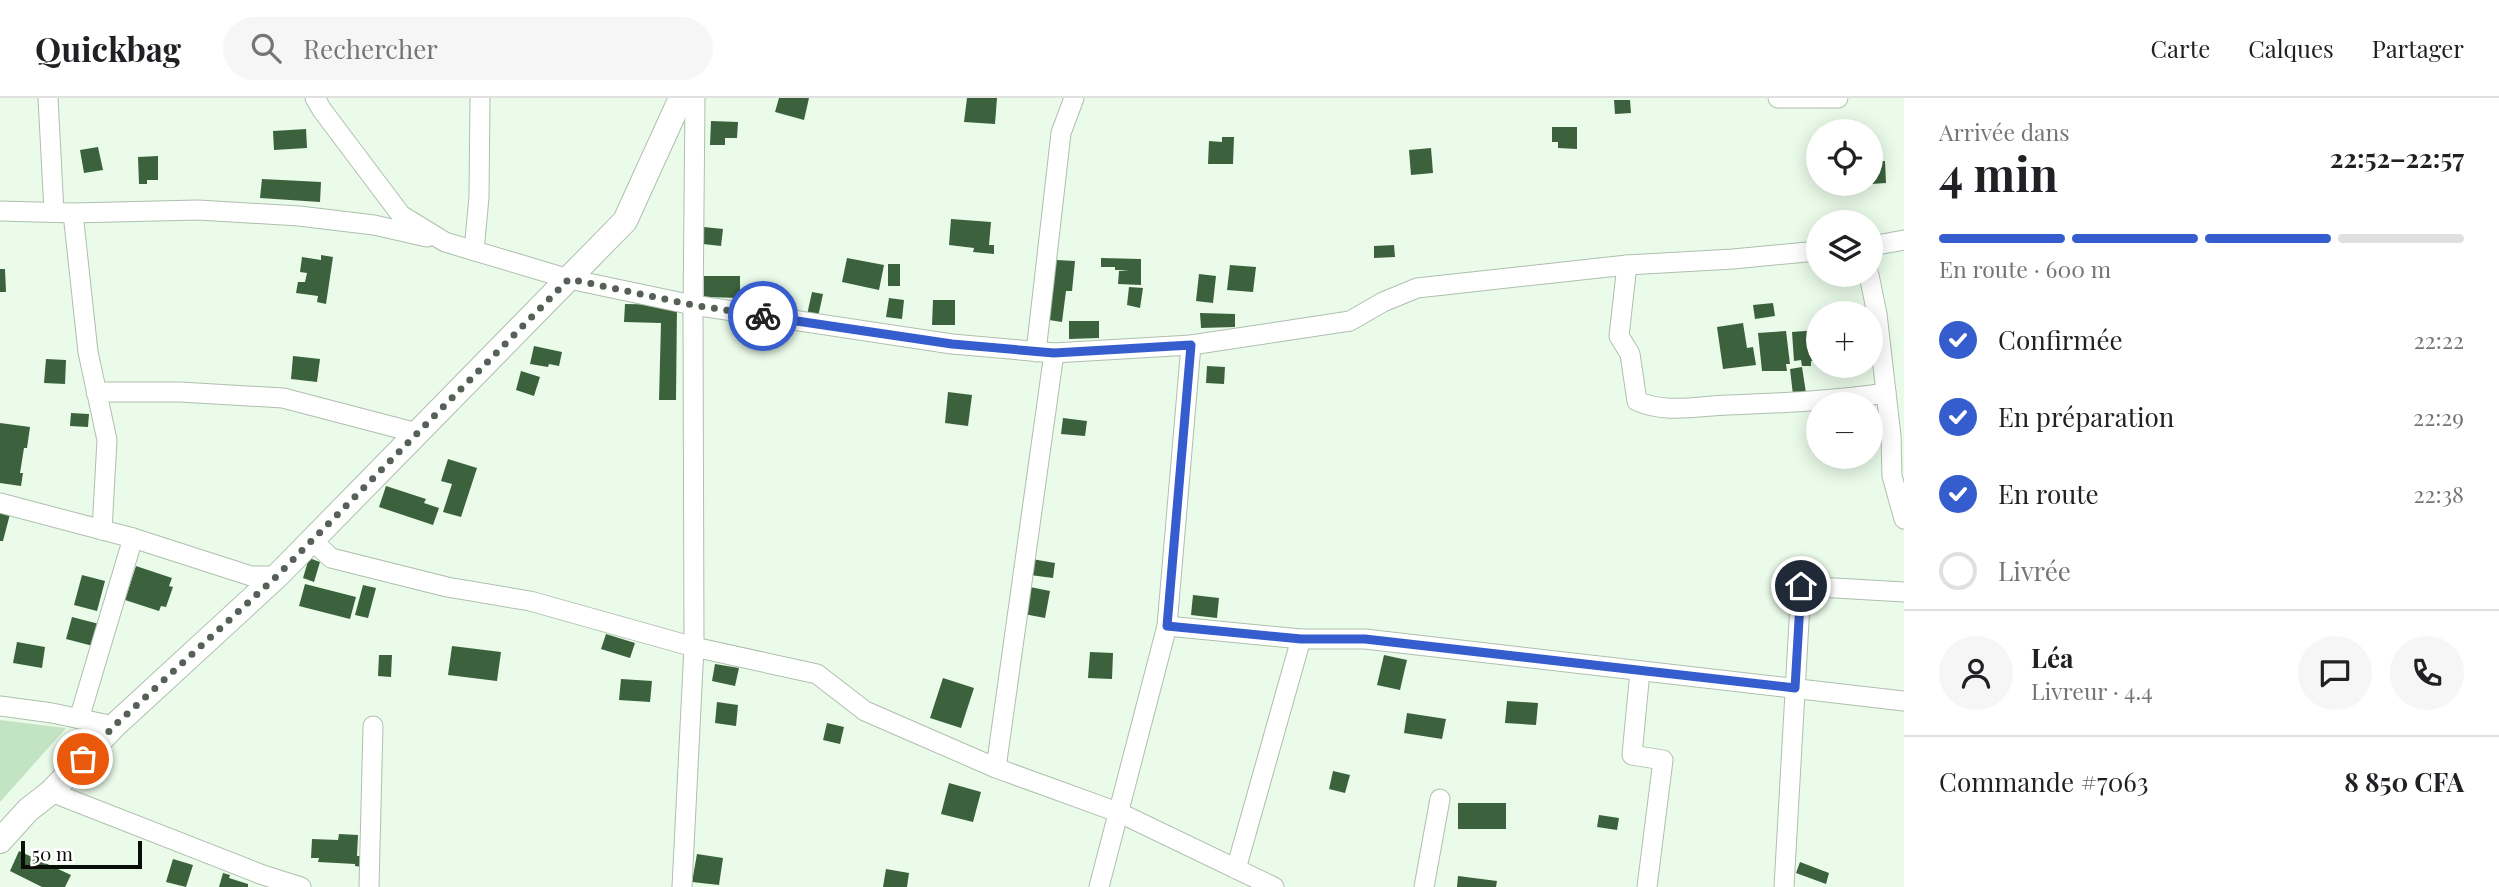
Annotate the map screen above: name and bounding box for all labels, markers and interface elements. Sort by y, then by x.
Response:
search box [223,17,713,80]
text: Quickbag [35,26,181,70]
icon: search [247,29,285,67]
text: Rechercher [303,31,438,66]
text: Carte [2151,32,2210,64]
text: Calques [2248,32,2334,64]
text: Partager [2372,32,2464,64]
text: Arrivée dans [1939,116,2070,147]
map controls [1806,119,1883,469]
button: locate [1806,119,1883,196]
text: 22:52–22:57 [2330,140,2464,175]
text: 4 min [1939,142,2058,204]
button: layers [1806,210,1883,287]
text: En route · 600 m [1939,253,2111,284]
courier [728,281,798,351]
icon: bike [744,297,782,335]
button: + [1806,301,1883,378]
icon: check [1939,321,1977,359]
text: Confirmée [1998,322,2123,357]
text: 22:22 [2414,324,2464,355]
button: − [1806,392,1883,469]
icon: check [1939,398,1977,436]
text: En préparation [1998,399,2174,434]
text: 22:29 [2413,401,2464,432]
icon: check [1939,475,1977,513]
text: En route [1998,476,2099,511]
text: 22:38 [2414,478,2464,509]
text: Livrée [1998,553,2071,588]
pin [1771,556,1831,616]
icon: home [1782,567,1820,605]
button: person [1939,636,2013,710]
button: chat [2298,636,2372,710]
button: phone [2390,636,2464,710]
text: Léa [2031,640,2073,675]
text: Livreur · 4.4 [2031,675,2153,706]
pin [53,729,113,789]
icon: bag [64,740,102,778]
text: Commande #7063 [1939,764,2148,799]
text: 8 850 CFA [2344,764,2464,799]
scale bar [21,838,142,870]
text: 50 m [32,840,73,866]

